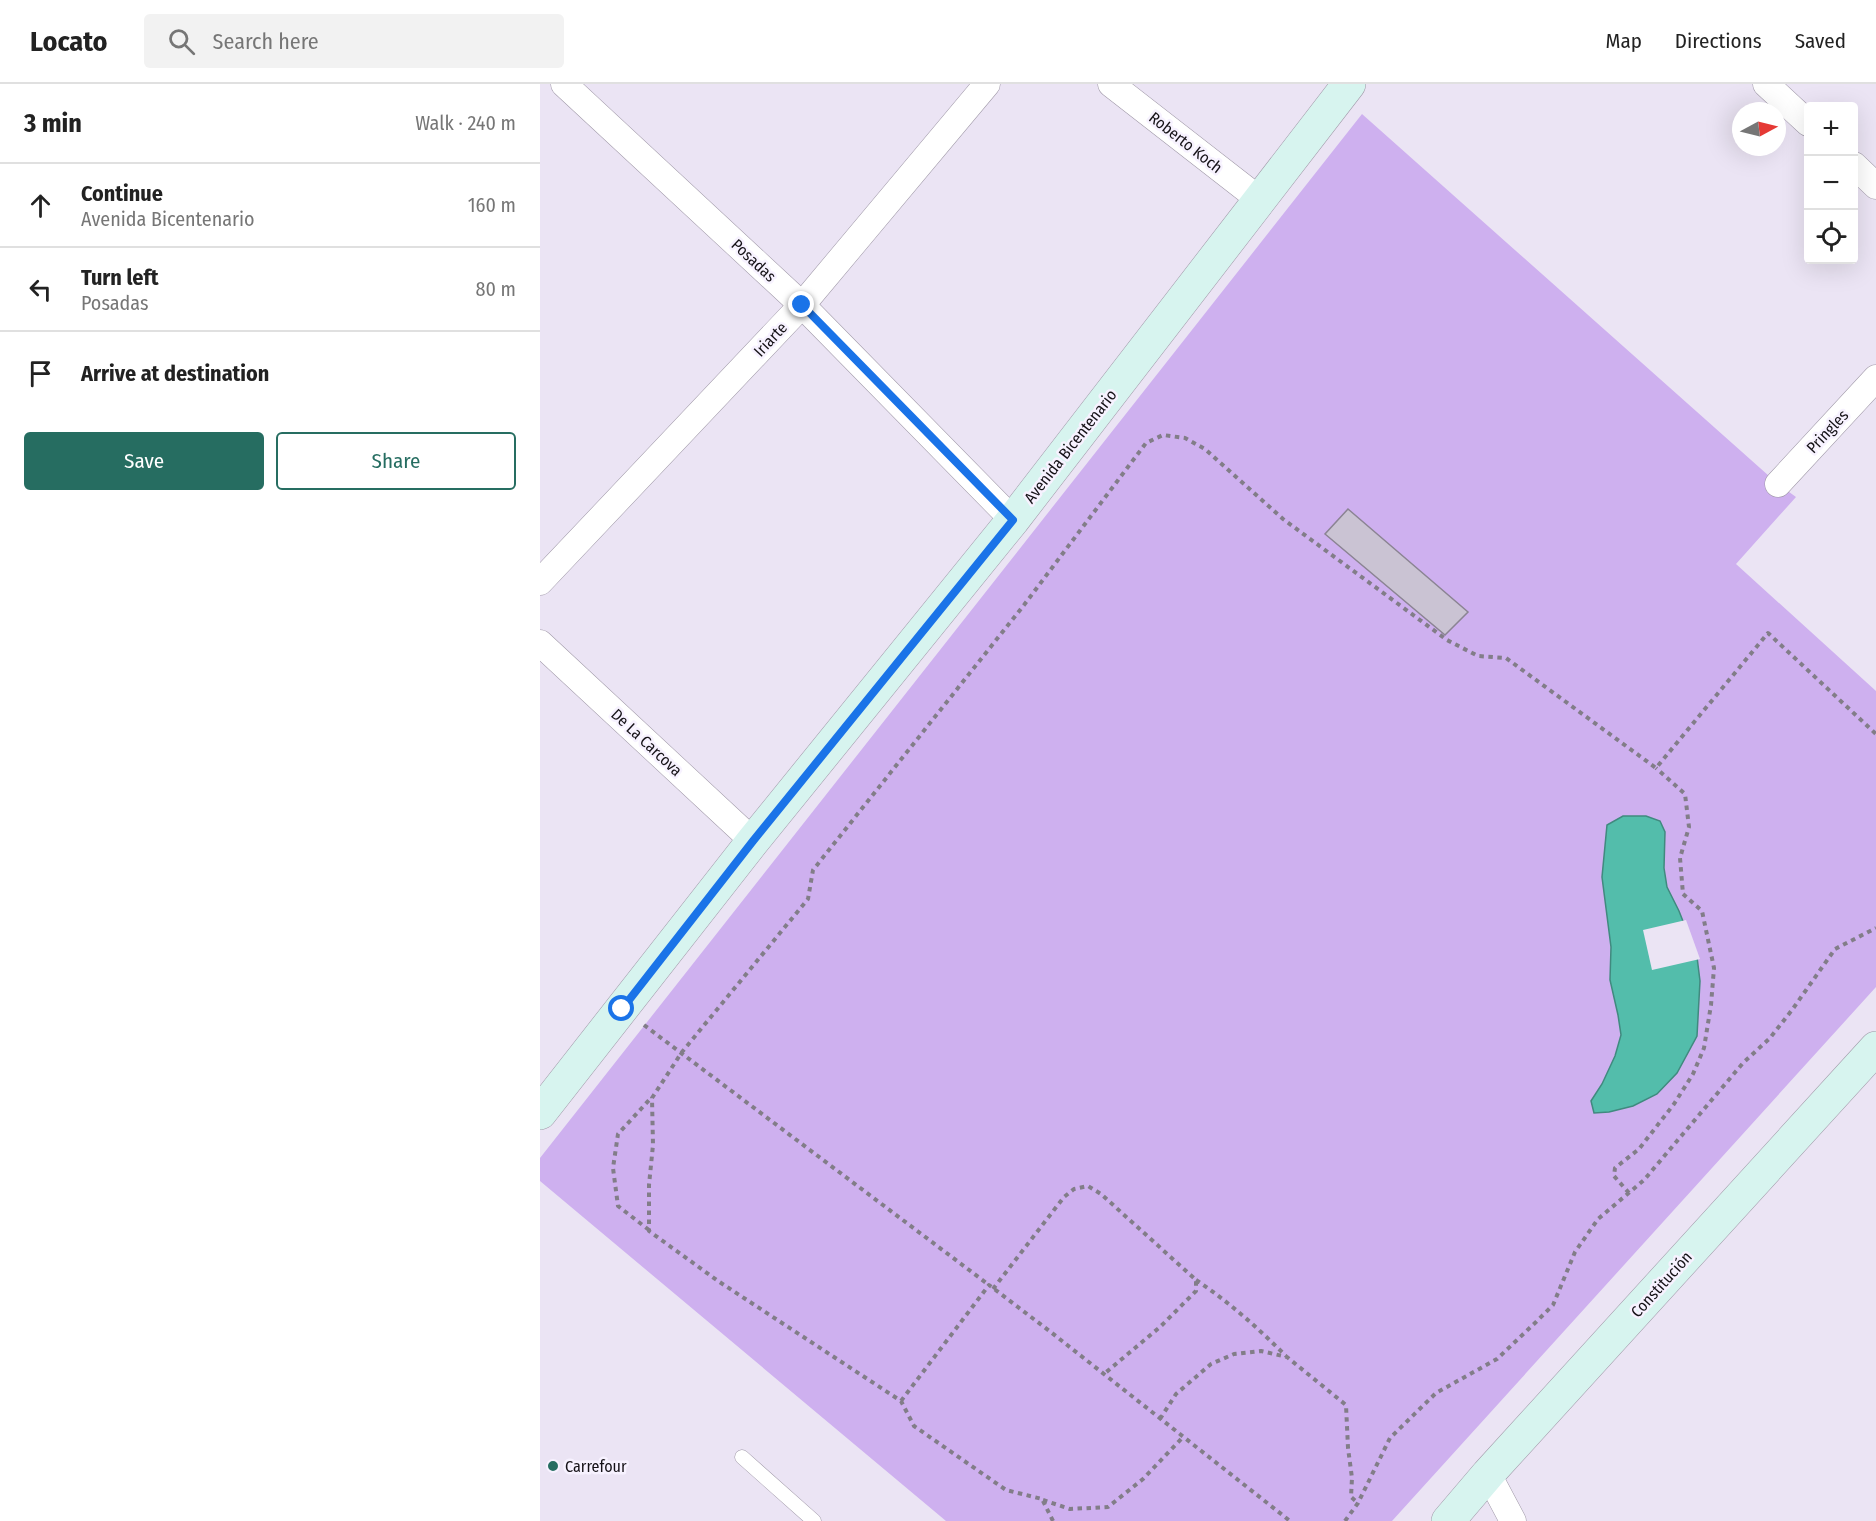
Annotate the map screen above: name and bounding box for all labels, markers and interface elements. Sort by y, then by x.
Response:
search box [144,14,564,68]
text: Locato [30,25,108,58]
icon: search [165,25,198,58]
text: Search here [213,28,319,55]
text: Map [1605,28,1642,54]
text: Directions [1675,28,1762,54]
text: Saved [1795,28,1846,54]
north arrow [1732,102,1786,156]
map controls [1804,102,1858,264]
button: + [1804,102,1858,156]
text: 3 min [24,108,82,139]
street label: Roberto Koch [1145,108,1226,177]
text: Walk · 240 m [415,111,516,135]
button: − [1804,156,1858,210]
text: Continue [81,180,163,207]
icon: ahead [24,189,57,222]
text: 160 m [468,193,516,217]
text: Avenida Bicentenario [81,207,255,231]
button: locate [1804,210,1858,264]
street label: Posadas [727,235,780,286]
text: Turn left [81,264,159,291]
icon: left [24,273,57,306]
text: 80 m [476,277,516,301]
text: Posadas [81,291,149,315]
route end [788,291,814,317]
street label: Iriarte [750,318,791,360]
icon: arrive [24,357,57,390]
text: Arrive at destination [81,360,269,387]
street label: Avenida Bicentenario [1020,386,1121,507]
street label: Pringles [1803,406,1852,457]
button: Save [24,432,264,490]
button: Share [276,432,516,490]
street label: De La Carcova [607,705,686,780]
route start [608,995,634,1021]
street label: Constitución [1627,1247,1696,1321]
place label: Carrefour [565,1457,627,1476]
marker: Carrefour [546,1459,560,1473]

